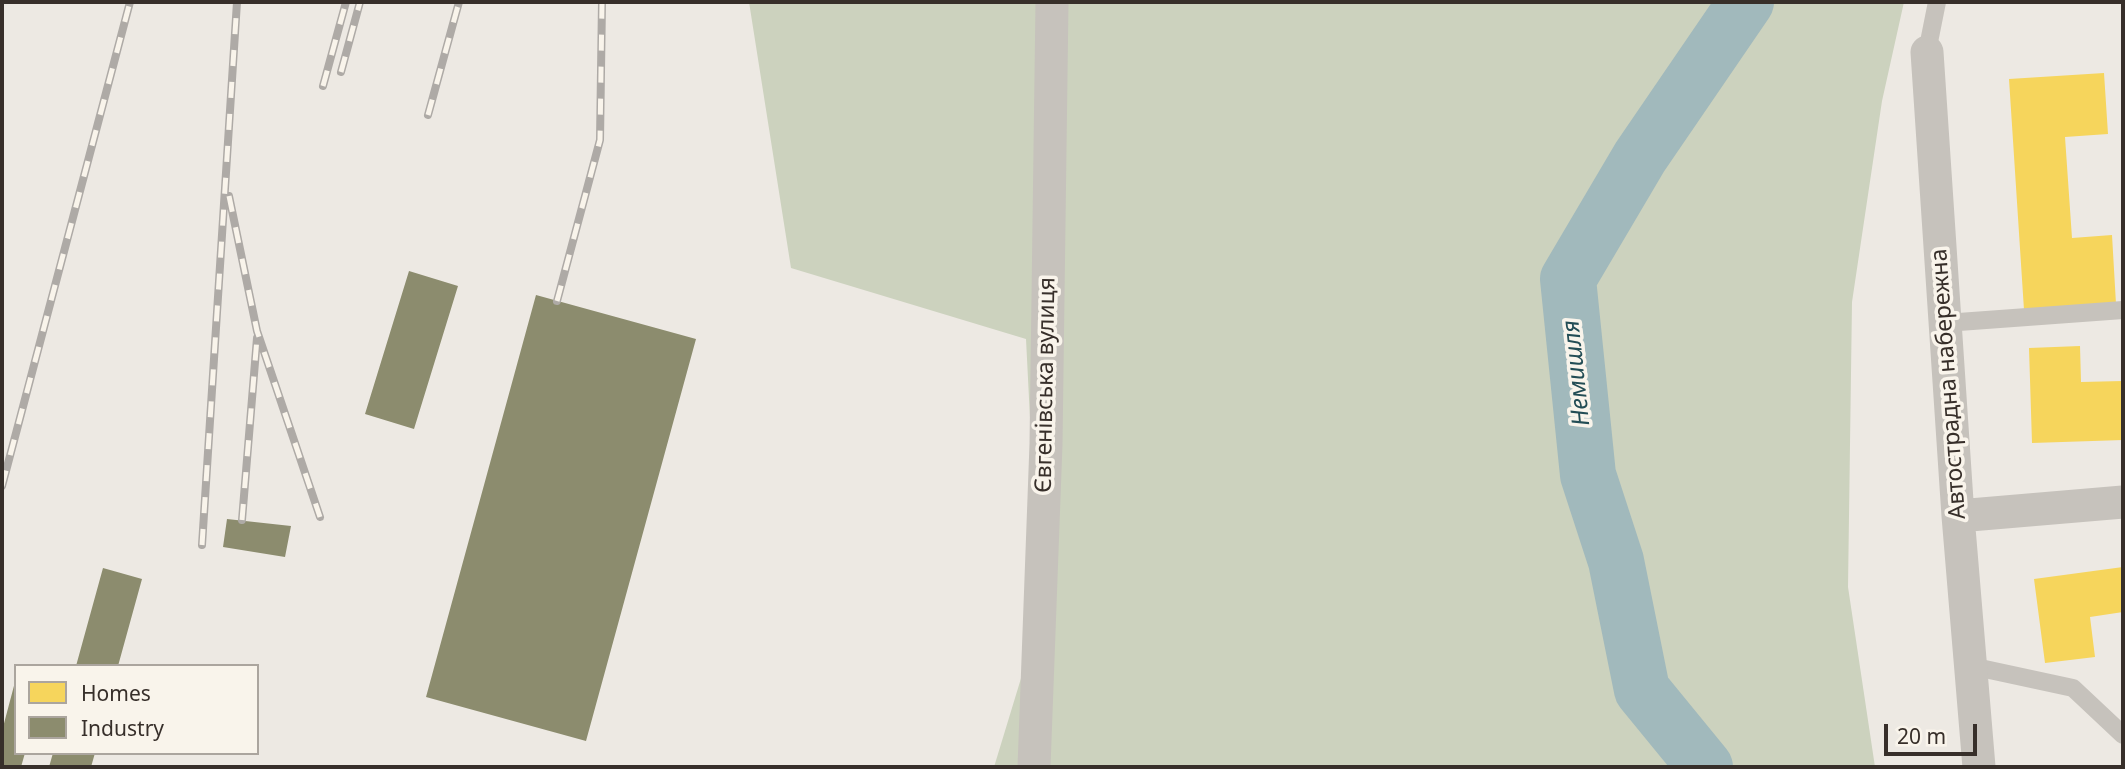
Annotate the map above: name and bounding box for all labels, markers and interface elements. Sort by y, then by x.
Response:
street label: Автострадна набережна [1926,248,1972,520]
street label: Євгенівська вулиця [1030,277,1062,493]
water label: Немишля [1557,319,1597,427]
legend [14,664,259,755]
text: Homes [81,679,151,707]
scale bar [1887,710,1980,754]
text: Industry [81,714,164,742]
text: 20 m [1897,722,1946,750]

